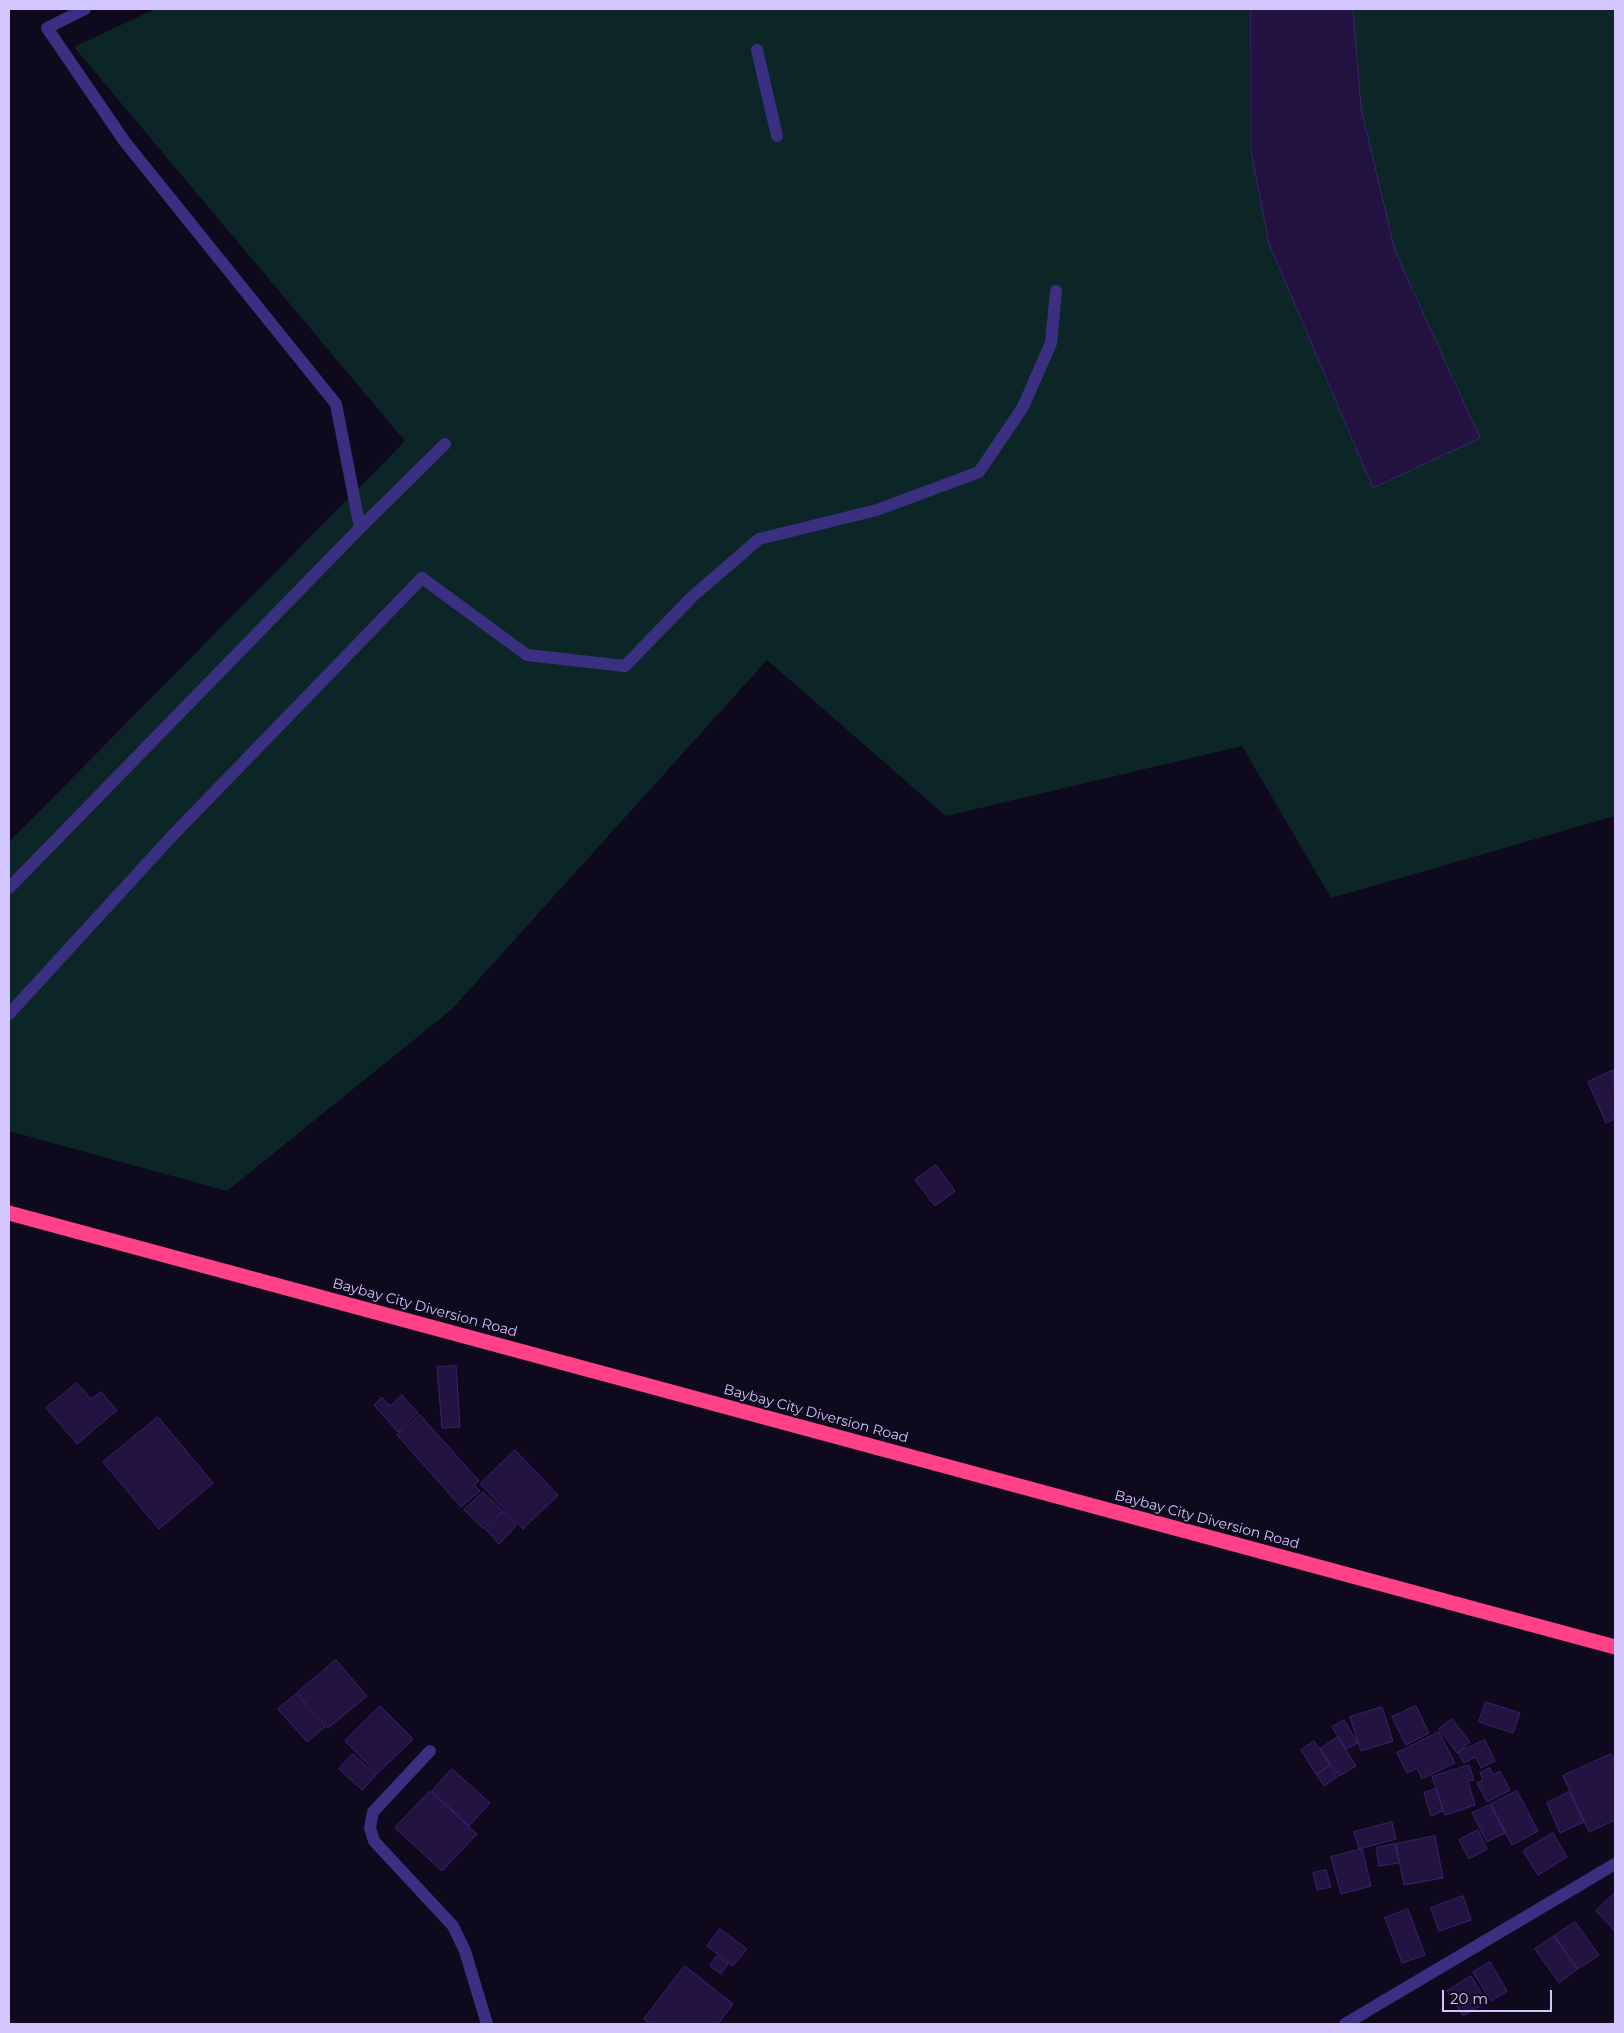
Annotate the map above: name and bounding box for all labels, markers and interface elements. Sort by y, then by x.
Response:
street label: Baybay City Diversion Road [331,1275,519,1341]
street label: Baybay City Diversion Road [722,1381,910,1447]
street label: Baybay City Diversion Road [1113,1487,1301,1553]
scale bar [1444,1980,1554,2012]
text: 20 m [1450,1989,1488,2008]

